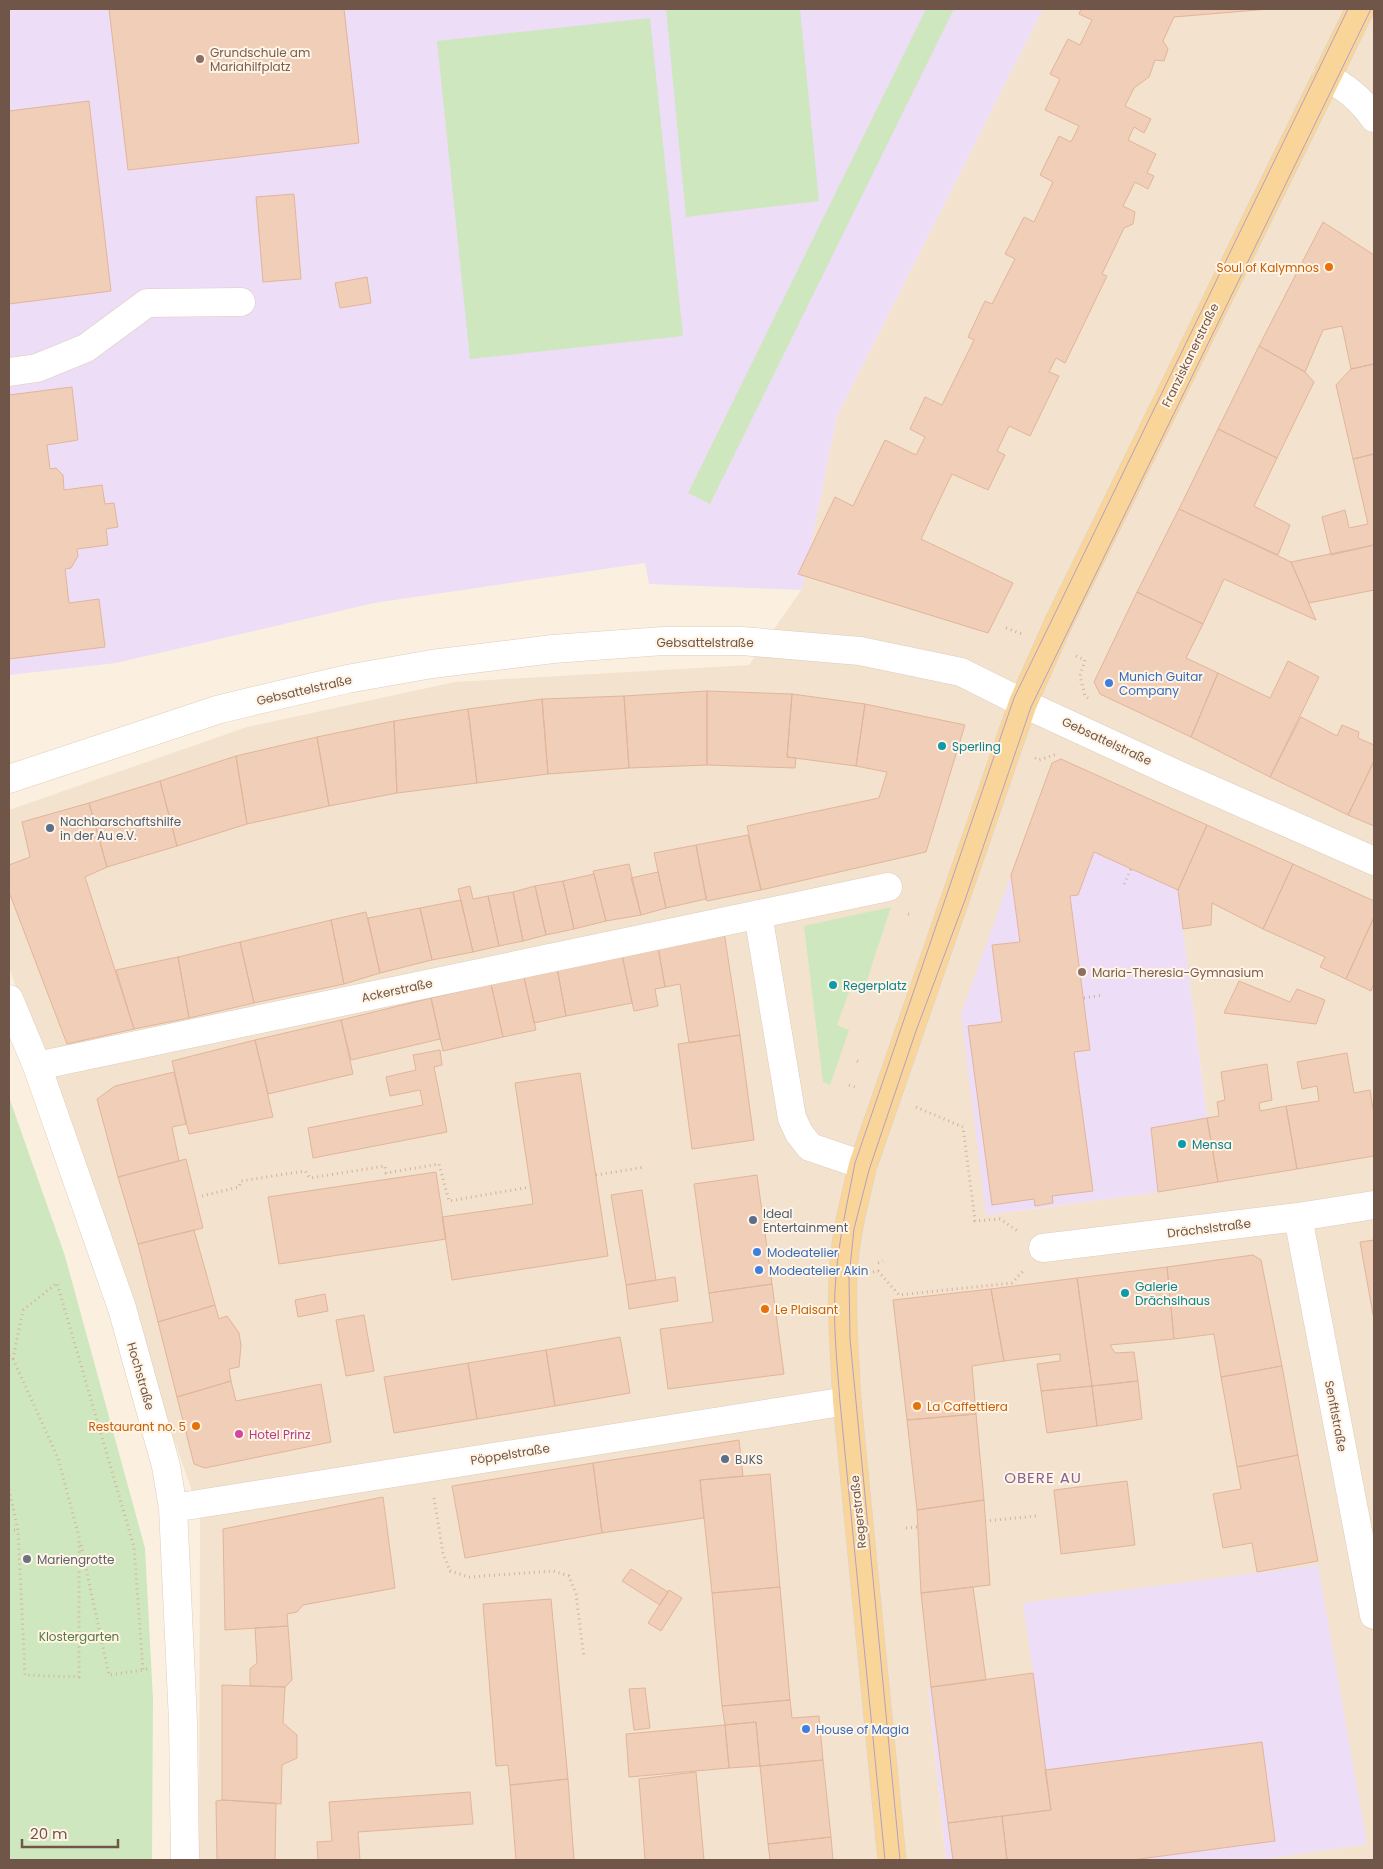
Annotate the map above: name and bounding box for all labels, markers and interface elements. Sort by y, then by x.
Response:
place label: Grundschule am Mariahilfplatz [210,44,310,75]
marker: Grundschule am Mariahilfplatz [194,53,206,65]
place label: Soul of Kalymnos [1217,259,1319,276]
marker: Soul of Kalymnos [1323,261,1335,273]
street label: Franziskanerstraße [1157,300,1223,410]
street label: Gebsattelstraße [656,634,754,651]
place label: Munich Guitar Company [1119,668,1203,699]
street label: Gebsattelstraße [255,671,353,709]
marker: Munich Guitar Company [1103,677,1115,689]
street label: Gebsattelstraße [1059,713,1155,769]
place label: Sperling [952,738,1001,755]
marker: Sperling [936,740,948,752]
place label: Nachbarschaftshilfe in der Au e.V. [60,813,181,844]
marker: Nachbarschaftshilfe in der Au e.V. [44,822,56,834]
place label: Maria-Theresia-Gymnasium [1092,964,1264,981]
marker: Maria-Theresia-Gymnasium [1076,966,1088,978]
street label: Ackerstraße [360,974,434,1006]
place label: Regerplatz [843,977,907,994]
marker: Regerplatz [827,979,839,991]
place label: Mensa [1192,1136,1232,1153]
marker: Mensa [1176,1138,1188,1150]
place label: Ideal Entertainment [763,1205,848,1236]
marker: Ideal Entertainment [747,1214,759,1226]
street label: Drächslstraße [1166,1214,1252,1242]
place label: Modeatelier [767,1244,839,1261]
marker: Modeatelier [751,1246,763,1258]
place label: Modeatelier Akin [769,1262,868,1279]
marker: Modeatelier Akin [753,1264,765,1276]
place label: Galerie Drächslhaus [1135,1278,1210,1309]
marker: Galerie Drächslhaus [1119,1287,1131,1299]
place label: Le Plaisant [775,1301,838,1318]
marker: Le Plaisant [759,1303,771,1315]
street label: Hochstraße [123,1340,159,1412]
street label: Senftlstraße [1321,1379,1351,1453]
place label: La Caffettiera [927,1398,1008,1415]
marker: La Caffettiera [911,1400,923,1412]
place label: Restaurant no. 5 [88,1418,186,1435]
marker: Restaurant no. 5 [190,1420,202,1432]
place label: Hotel Prinz [249,1426,310,1443]
marker: Hotel Prinz [233,1428,245,1440]
street label: Pöppelstraße [469,1439,551,1469]
place label: BJKS [735,1451,763,1468]
marker: BJKS [719,1453,731,1465]
district label: OBERE AU [1004,1467,1082,1488]
street label: Regerstraße [846,1475,870,1549]
place label: Mariengrotte [37,1551,114,1568]
marker: Mariengrotte [21,1553,33,1565]
park label: Klostergarten [39,1628,119,1645]
place label: House of Magia [816,1721,909,1738]
marker: House of Magia [800,1723,812,1735]
scale bar [22,1816,119,1848]
text: 20 m [30,1823,68,1844]

